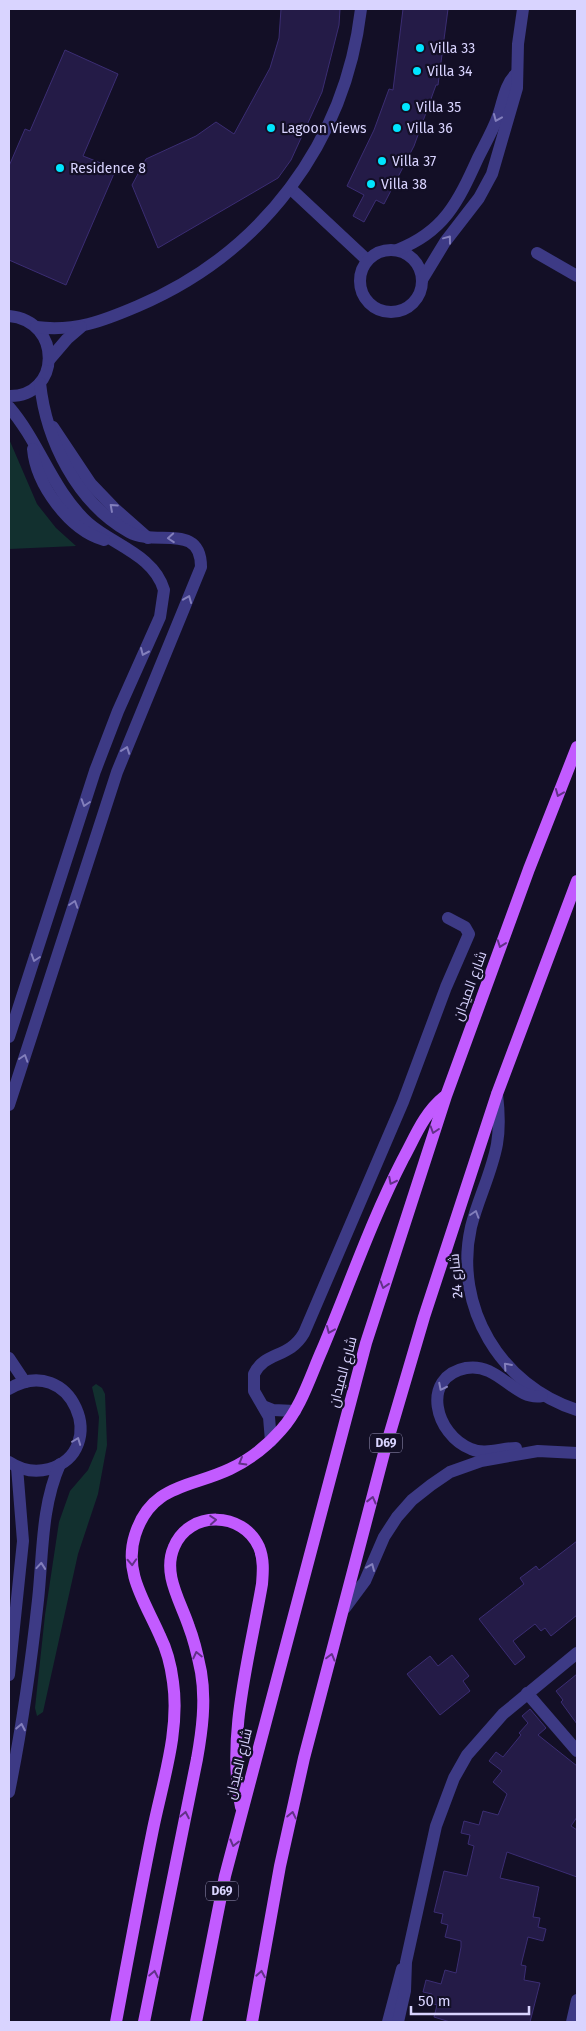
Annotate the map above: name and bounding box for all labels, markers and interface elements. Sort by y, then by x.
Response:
place label: Villa 33 [430,40,475,57]
marker: Villa 33 [414,42,426,54]
place label: Villa 34 [427,63,473,80]
marker: Villa 34 [411,65,423,77]
place label: Villa 35 [416,99,461,116]
marker: Villa 35 [400,101,412,113]
one-way arrow [492,113,503,122]
place label: Lagoon Views [281,120,367,137]
place label: Villa 36 [407,120,453,137]
marker: Lagoon Views [265,122,277,134]
marker: Villa 36 [391,122,403,134]
place label: Villa 37 [392,153,436,170]
marker: Villa 37 [376,155,388,167]
place label: Residence 8 [70,160,146,177]
marker: Residence 8 [54,162,66,174]
place label: Villa 38 [381,176,427,193]
marker: Villa 38 [365,178,377,190]
one-way arrow [442,235,451,245]
one-way arrow [110,504,119,513]
one-way arrow [166,533,174,544]
one-way arrow [182,596,192,604]
one-way arrow [139,647,150,656]
one-way arrow [120,746,130,754]
one-way arrow [555,788,565,796]
one-way arrow [80,799,90,807]
one-way arrow [69,900,79,908]
one-way arrow [497,940,507,948]
street label: شارع الميدان [450,949,490,1023]
one-way arrow [30,953,40,962]
one-way arrow [18,1055,28,1063]
one-way arrow [430,1125,440,1134]
one-way arrow [388,1175,398,1184]
one-way arrow [470,1211,480,1219]
street label: شارع 24 [446,1253,466,1299]
one-way arrow [380,1280,390,1288]
one-way arrow [326,1326,336,1334]
street label: شارع الميدان [325,1335,361,1409]
one-way arrow [504,1363,513,1372]
one-way arrow [438,1382,448,1391]
road number: D69 [370,1434,402,1452]
one-way arrow [71,1438,81,1446]
one-way arrow [238,1456,247,1466]
one-way arrow [366,1495,377,1504]
one-way arrow [209,1515,217,1526]
one-way arrow [126,1558,137,1566]
one-way arrow [36,1562,47,1570]
one-way arrow [364,1563,375,1572]
one-way arrow [192,1650,203,1659]
one-way arrow [325,1653,336,1662]
one-way arrow [16,1723,26,1732]
street label: شارع الميدان [222,1727,256,1801]
one-way arrow [286,1810,296,1819]
one-way arrow [180,1811,190,1820]
one-way arrow [229,1839,240,1848]
road number: D69 [206,1882,238,1900]
one-way arrow [148,1970,158,1979]
one-way arrow [255,1970,265,1979]
scale bar [411,1984,528,2016]
text: 50 m [418,1992,451,2010]

